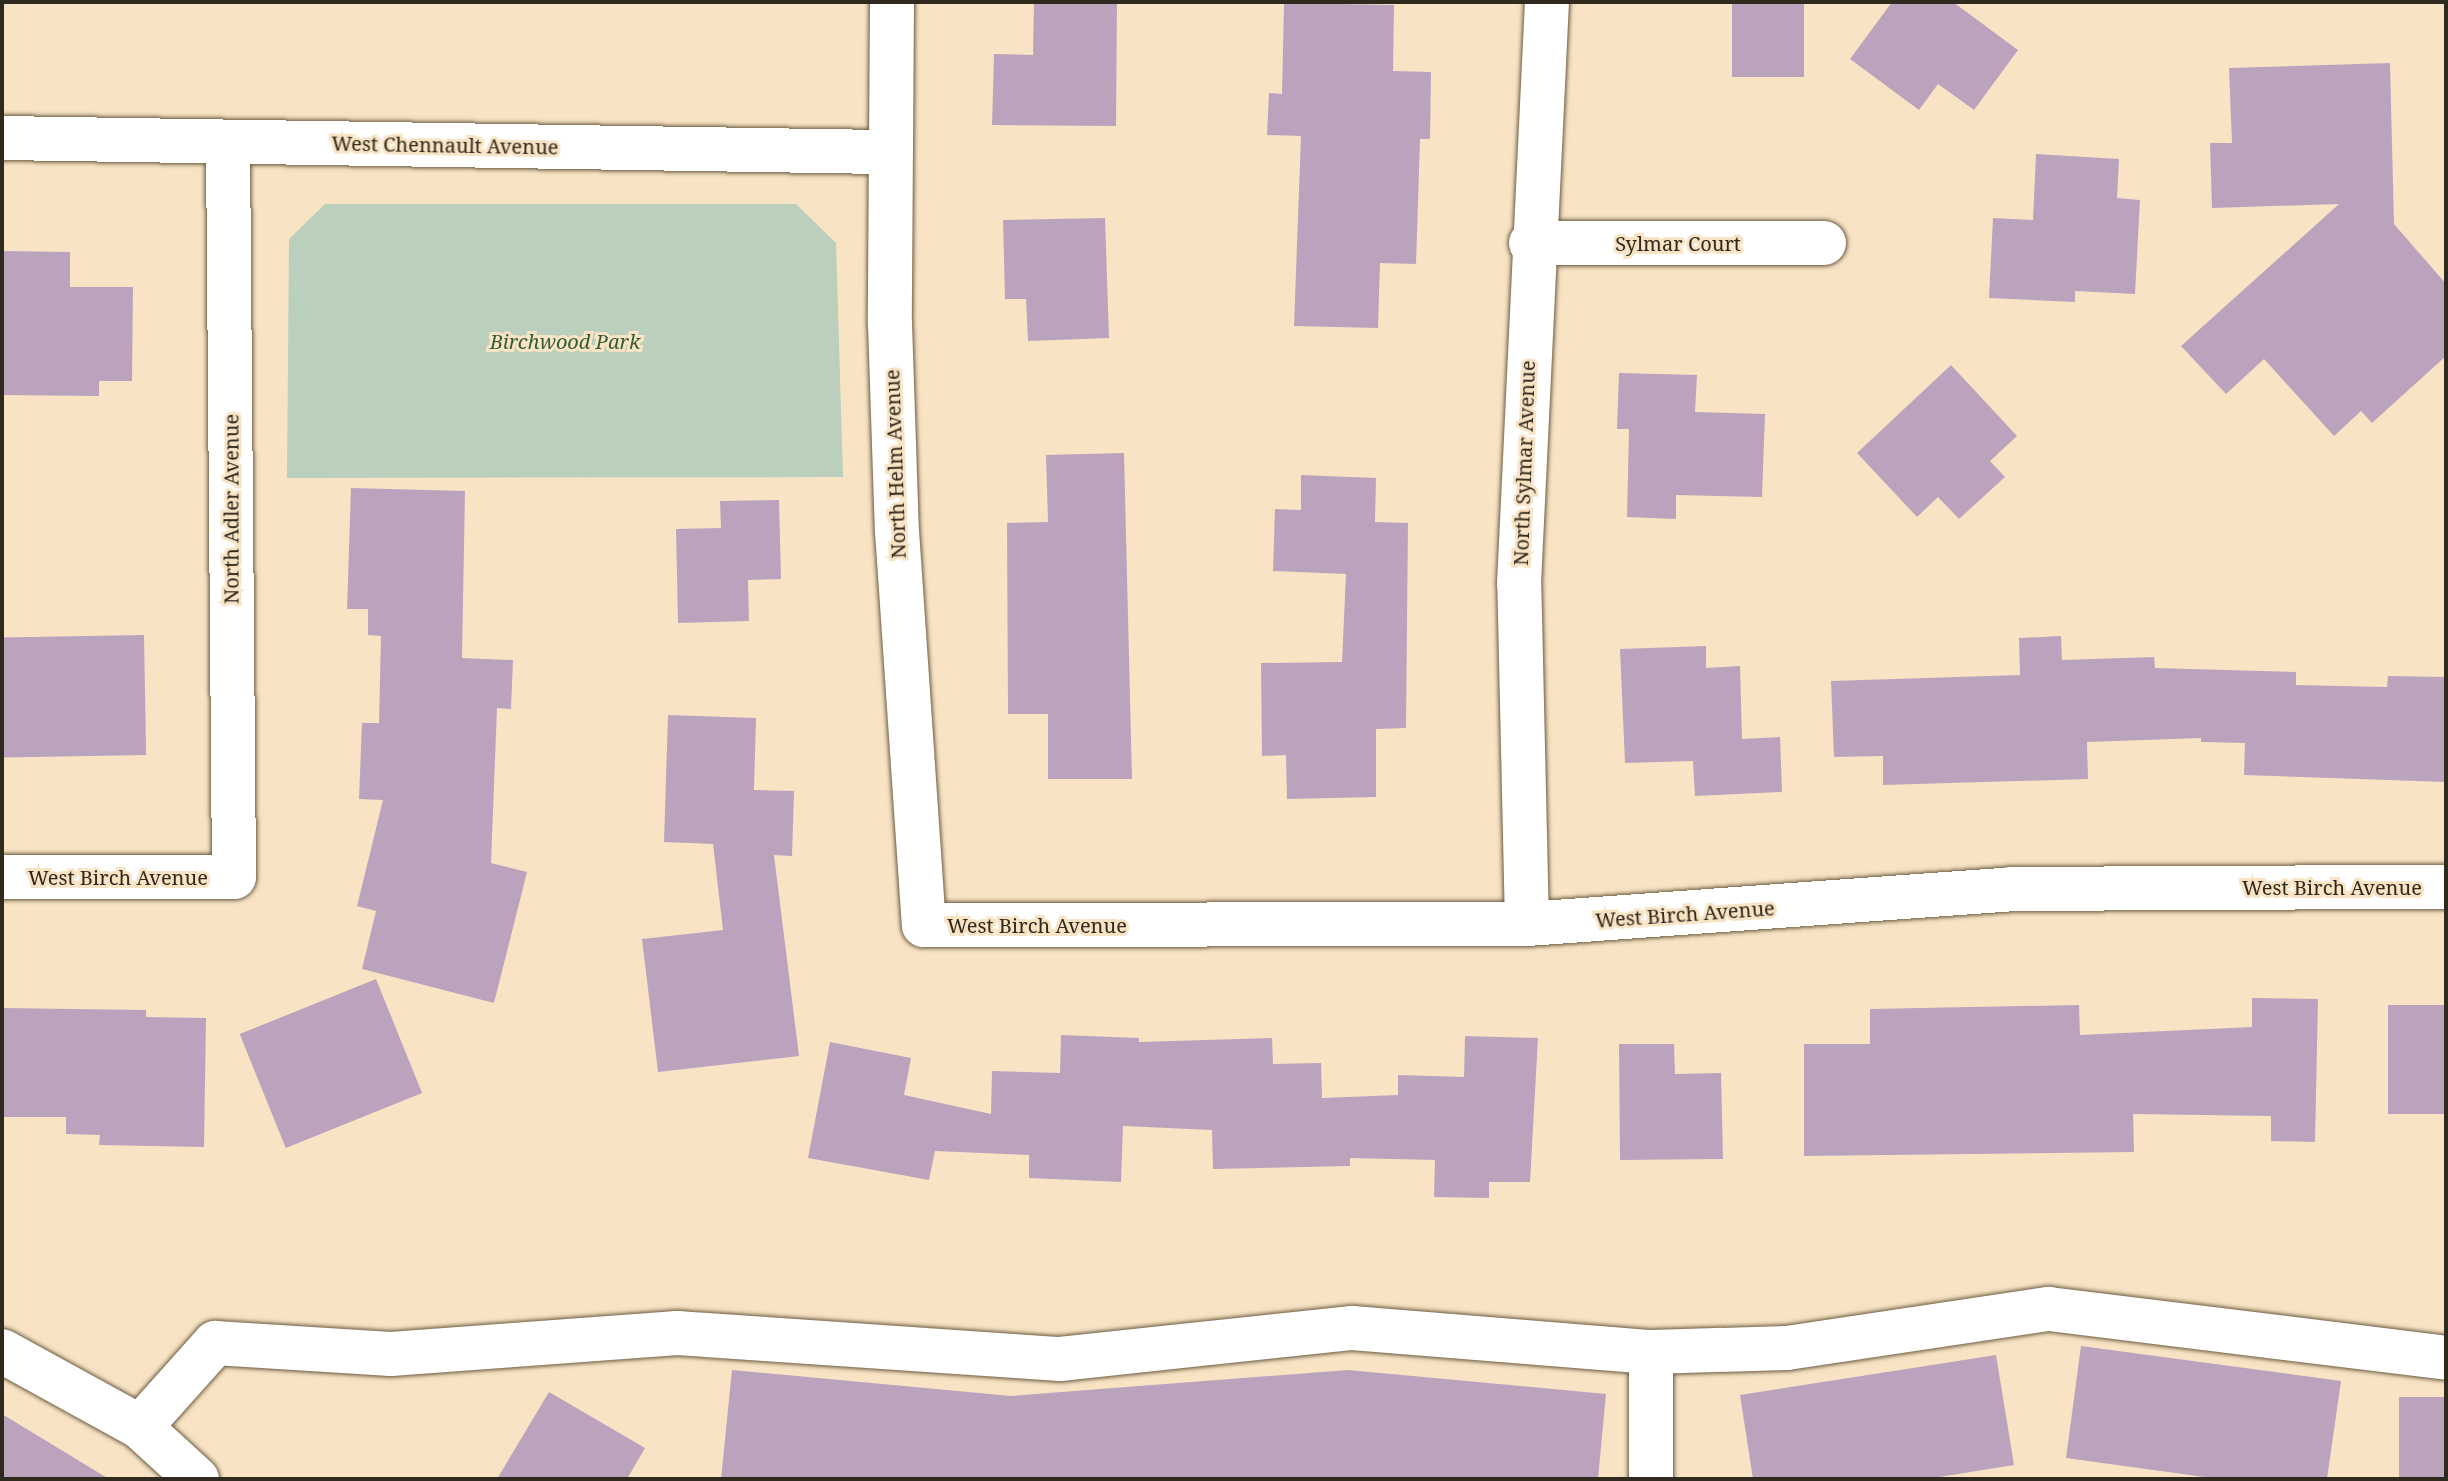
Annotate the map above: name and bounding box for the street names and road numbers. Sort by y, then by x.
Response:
street label: West Chennault Avenue [331,131,559,159]
street label: Sylmar Court [1615,231,1741,255]
street label: North Sylmar Avenue [1508,360,1540,566]
street label: North Helm Avenue [880,369,910,559]
street label: North Adler Avenue [219,414,243,604]
street label: West Birch Avenue [28,865,208,889]
street label: West Birch Avenue [2242,875,2422,899]
street label: West Birch Avenue [1594,896,1776,932]
street label: West Birch Avenue [947,913,1127,937]

